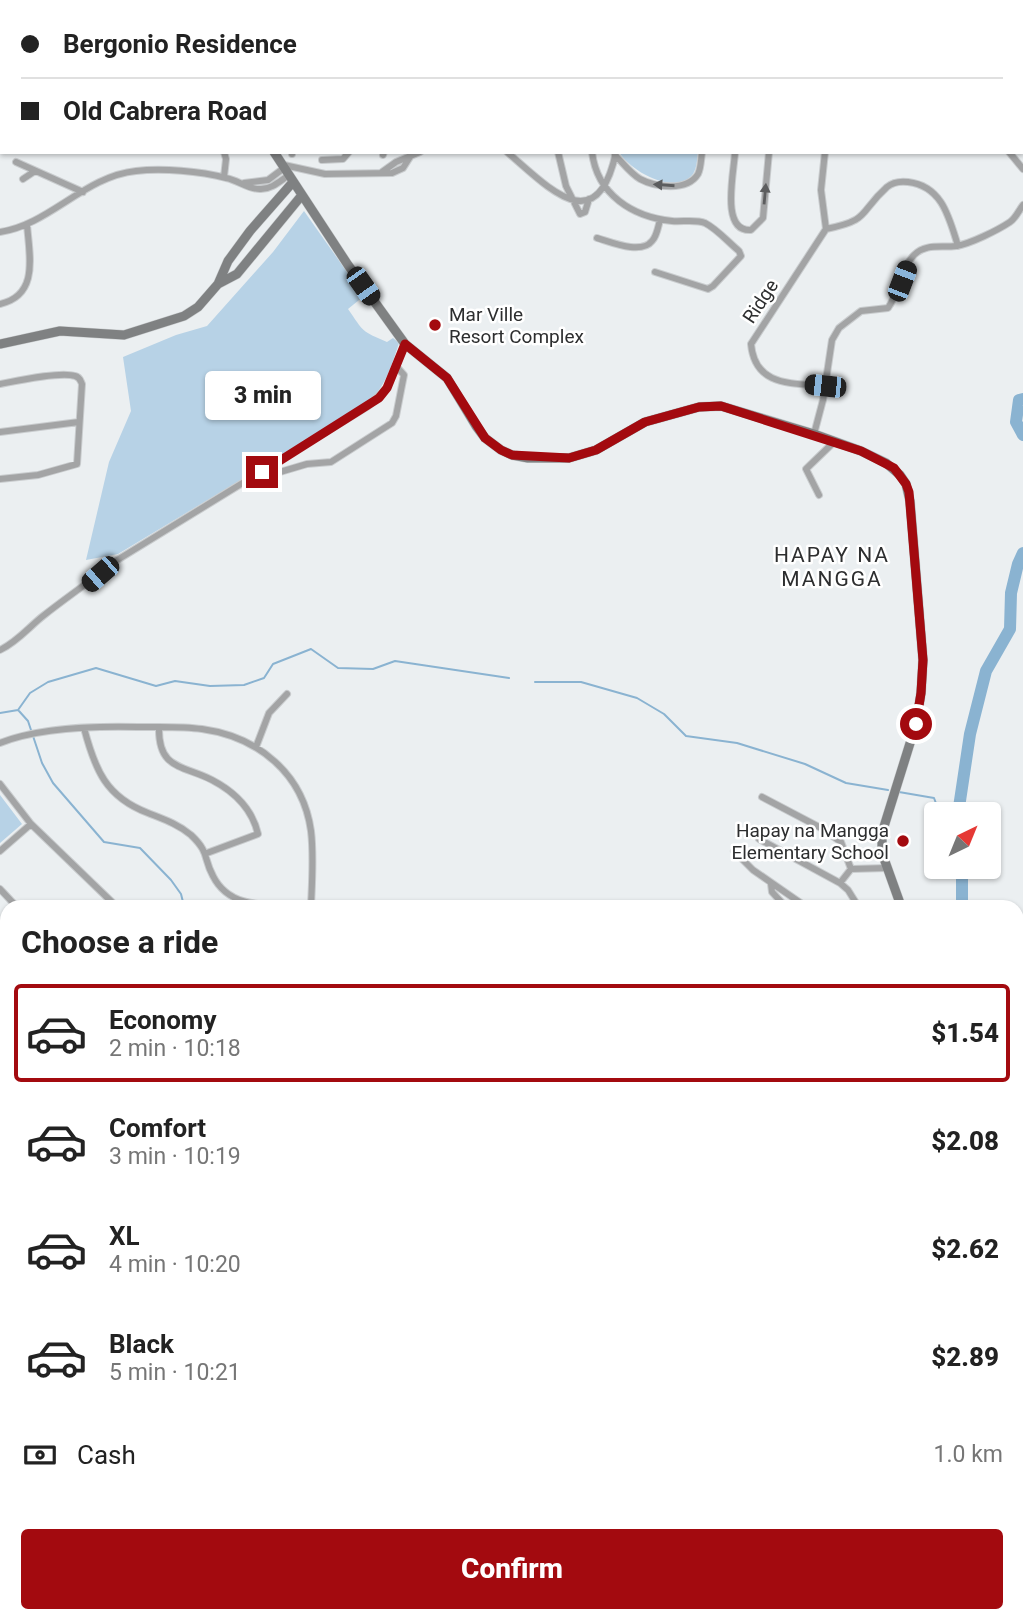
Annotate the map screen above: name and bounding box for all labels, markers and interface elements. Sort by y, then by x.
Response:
text: Bergonio Residence [63,29,297,59]
text: Old Cabrera Road [63,96,267,126]
one-way arrow [653,179,675,190]
one-way arrow [760,182,771,204]
car [885,258,920,304]
car [343,263,384,309]
street label: Ridge [738,275,783,328]
place label: Mar Ville Resort Complex [449,303,584,348]
marker: Mar Ville Resort Complex [427,317,443,333]
callout: 3 min [204,370,320,420]
car [804,373,847,399]
text: 3 min [234,382,292,409]
route end [246,456,278,488]
district label: HAPAY NA MANGGA [774,543,890,591]
car [78,552,123,596]
route start [900,708,932,740]
north arrow [924,802,1001,878]
map controls [924,802,1001,879]
place label: Hapay na Mangga Elementary School [731,819,889,864]
marker: Hapay na Mangga Elementary School [895,833,911,849]
text: Choose a ride [21,923,218,961]
icon: car [25,1002,88,1065]
text: Economy [109,1005,216,1035]
text: $1.54 [931,1018,999,1048]
text: 2 min · 10:18 [109,1035,241,1062]
icon: car [25,1110,88,1173]
text: Comfort [109,1113,206,1143]
text: $2.08 [931,1126,999,1156]
text: 3 min · 10:19 [109,1143,241,1170]
icon: car [25,1218,88,1281]
text: XL [109,1221,140,1251]
text: $2.62 [931,1234,999,1264]
text: 4 min · 10:20 [109,1251,241,1278]
icon: car [25,1326,88,1389]
text: Black [109,1329,174,1359]
text: $2.89 [931,1342,999,1372]
text: 5 min · 10:21 [109,1359,241,1386]
icon: cash [21,1436,59,1474]
text: Cash [77,1440,136,1470]
text: 1.0 km [934,1441,1003,1468]
button: Confirm [21,1529,1003,1609]

